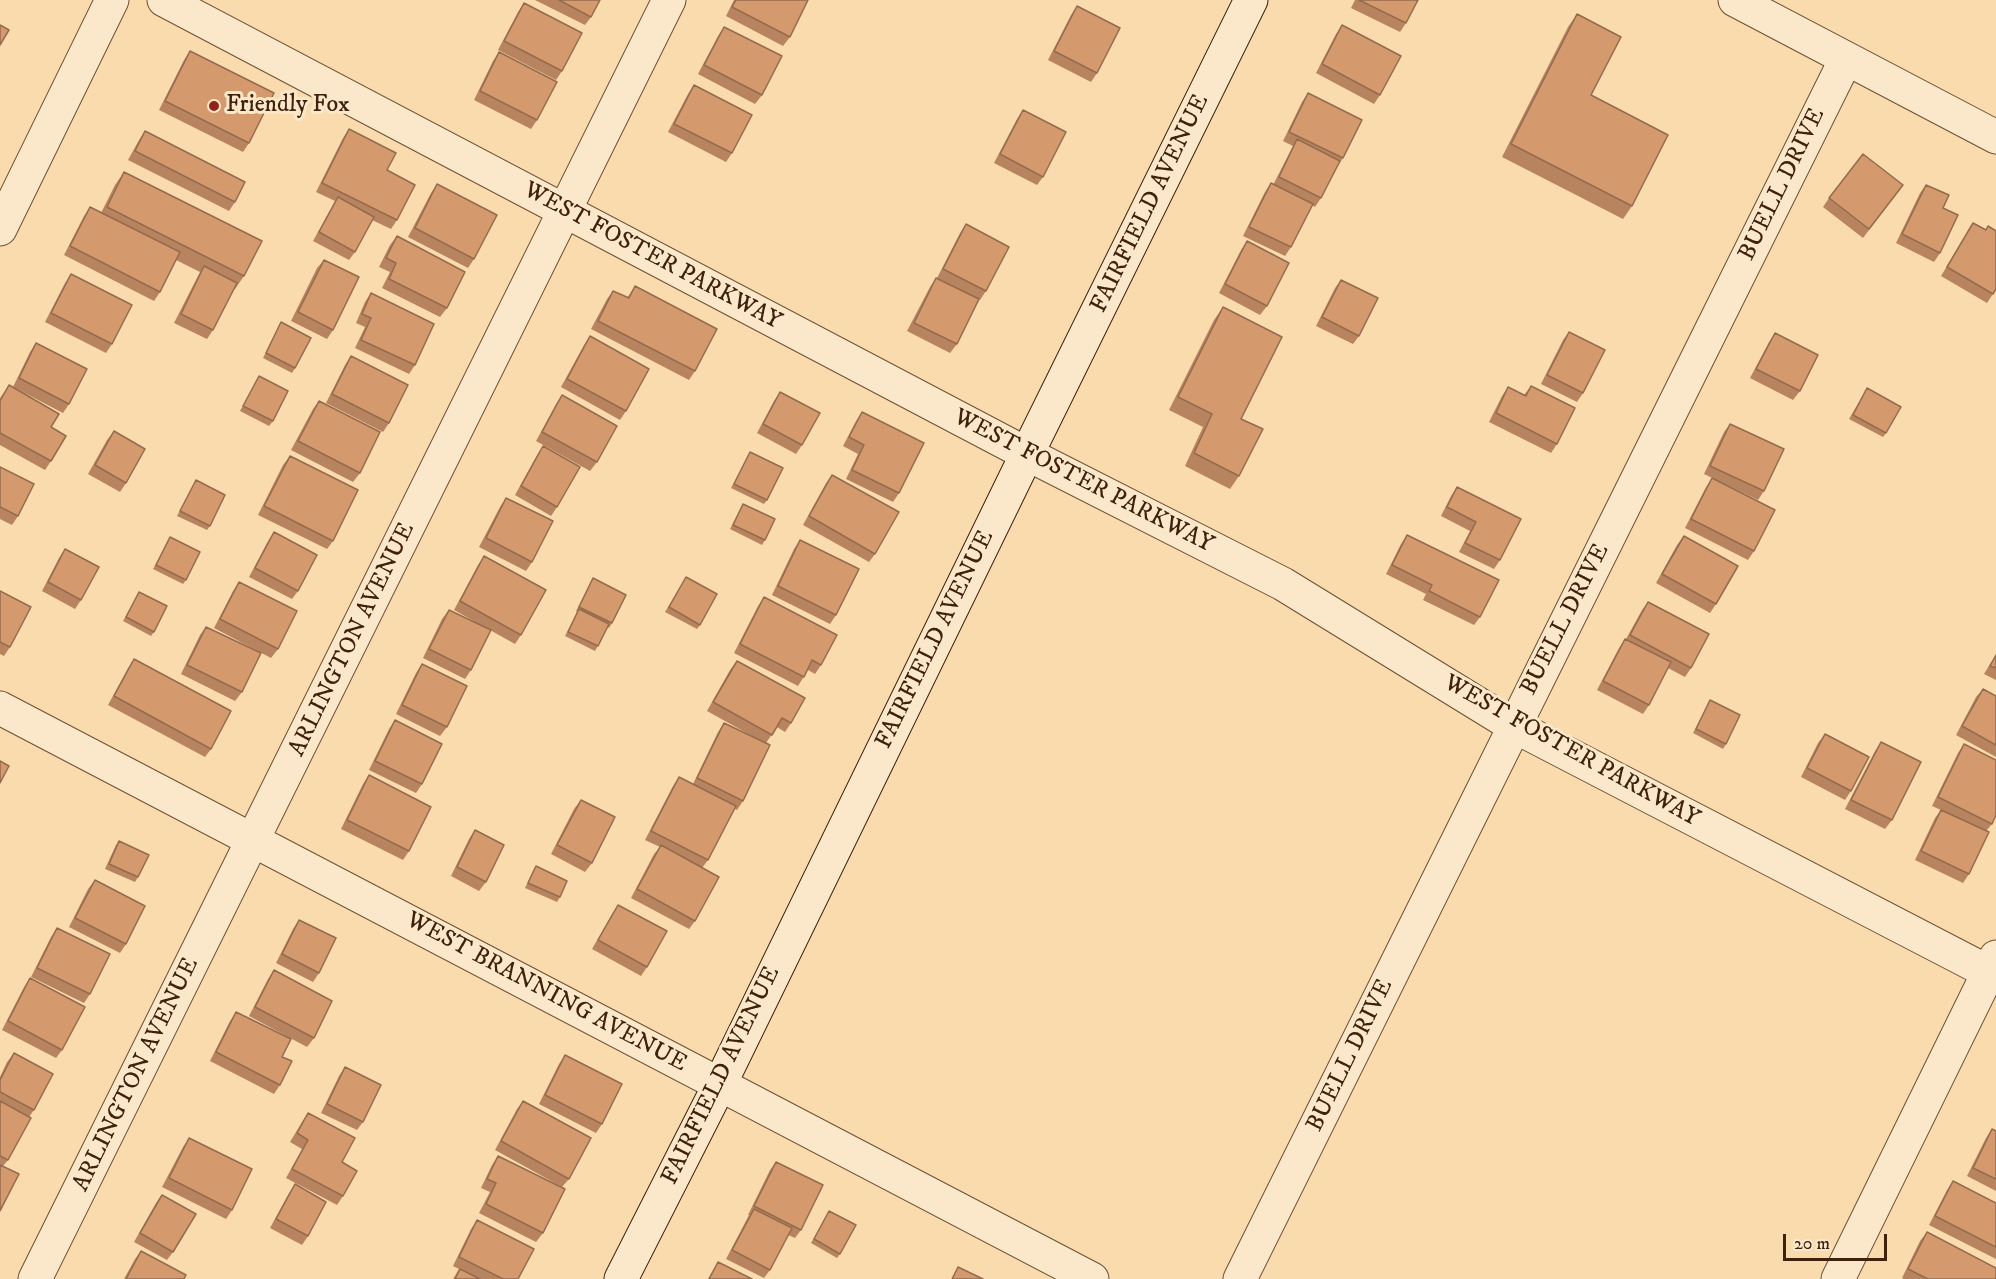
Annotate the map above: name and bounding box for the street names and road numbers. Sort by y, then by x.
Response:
street label: FAIRFIELD AVENUE [1086,90,1216,318]
street label: BUELL DRIVE [1734,104,1832,266]
street label: WEST FOSTER PARKWAY [518,177,786,337]
street label: WEST FOSTER PARKWAY [948,404,1218,560]
street label: ARLINGTON AVENUE [284,518,422,762]
street label: FAIRFIELD AVENUE [871,526,1001,754]
street label: BUELL DRIVE [1515,540,1617,700]
street label: WEST FOSTER PARKWAY [1438,670,1704,834]
street label: WEST BRANNING AVENUE [401,907,691,1079]
street label: ARLINGTON AVENUE [68,953,206,1197]
street label: FAIRFIELD AVENUE [657,962,787,1190]
street label: BUELL DRIVE [1302,975,1400,1137]

